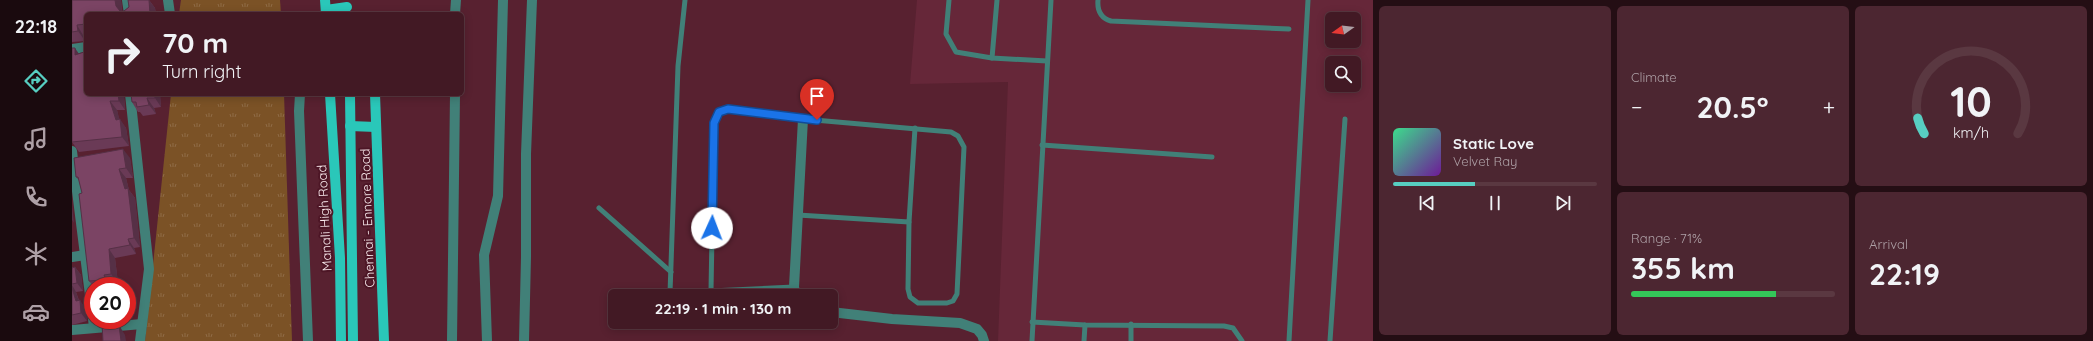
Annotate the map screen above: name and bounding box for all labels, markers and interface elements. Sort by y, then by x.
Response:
north arrow [1325,12,1361,48]
map controls [1325,12,1361,92]
text: 22:18 [15,15,57,38]
text: 70 m [162,25,228,60]
icon: right [96,28,148,80]
button: search [1325,56,1361,92]
text: Turn right [162,60,242,83]
icon: directions [22,67,50,95]
text: Climate [1631,69,1677,85]
text: 10 [1950,75,1992,127]
pin [800,79,834,120]
icon: arrive [806,85,828,107]
text: 20.5° [1697,88,1769,126]
text: − [1631,93,1642,121]
text: + [1823,93,1835,121]
text: km/h [1953,124,1989,142]
icon: music [22,125,50,153]
text: Static Love [1453,134,1534,153]
street label: Chennai - Ennore Road [357,148,377,288]
text: Velvet Ray [1453,153,1518,169]
street label: Manali High Road [313,164,335,272]
icon: phone [22,183,50,211]
icon: previous [1416,192,1438,214]
icon: pause [1484,192,1506,214]
icon: next [1552,192,1574,214]
position arrow [691,207,733,249]
text: Range · 71% [1631,230,1702,246]
text: Arrival [1869,236,1908,252]
icon: climate [22,240,50,268]
text: 355 km [1631,249,1735,287]
text: 22:19 [1869,255,1940,293]
speed limit sign: 20 [84,277,136,329]
icon: car [22,298,50,326]
text: 22:19 · 1 min · 130 m [655,299,791,318]

